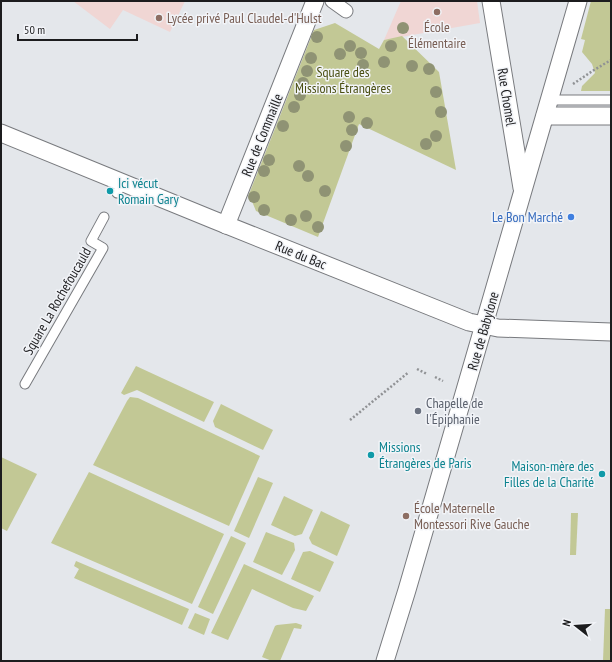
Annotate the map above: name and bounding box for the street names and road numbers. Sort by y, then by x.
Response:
street label: Rue Chomel [494,67,521,128]
street label: Rue de Commaille [237,91,287,179]
street label: Rue du Bac [273,237,329,273]
street label: Square La Rochefoucauld [19,244,95,358]
street label: Rue de Babylone [463,289,503,372]

